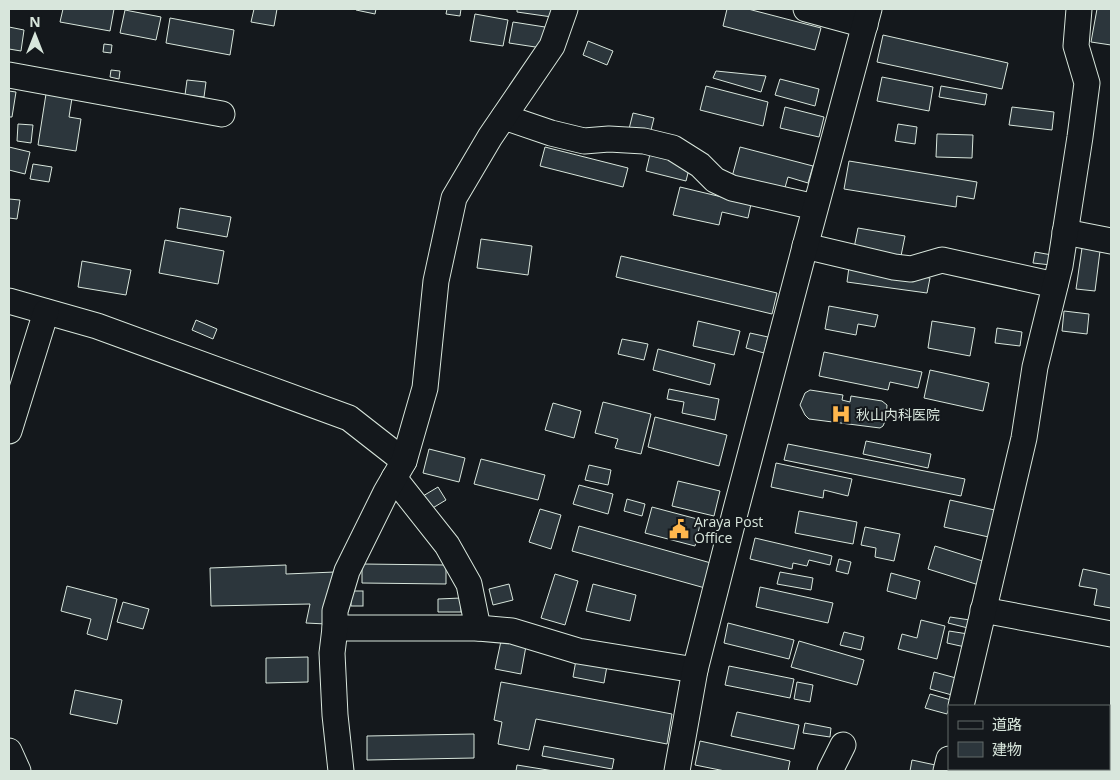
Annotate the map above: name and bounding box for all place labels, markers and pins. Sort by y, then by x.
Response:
hospital icon: 秋山内科医院 [830,403,852,425]
place label: 秋山内科医院 [856,405,940,424]
place label: Araya Post Office [694,512,763,547]
public building icon: Araya Post Office [668,518,690,540]

